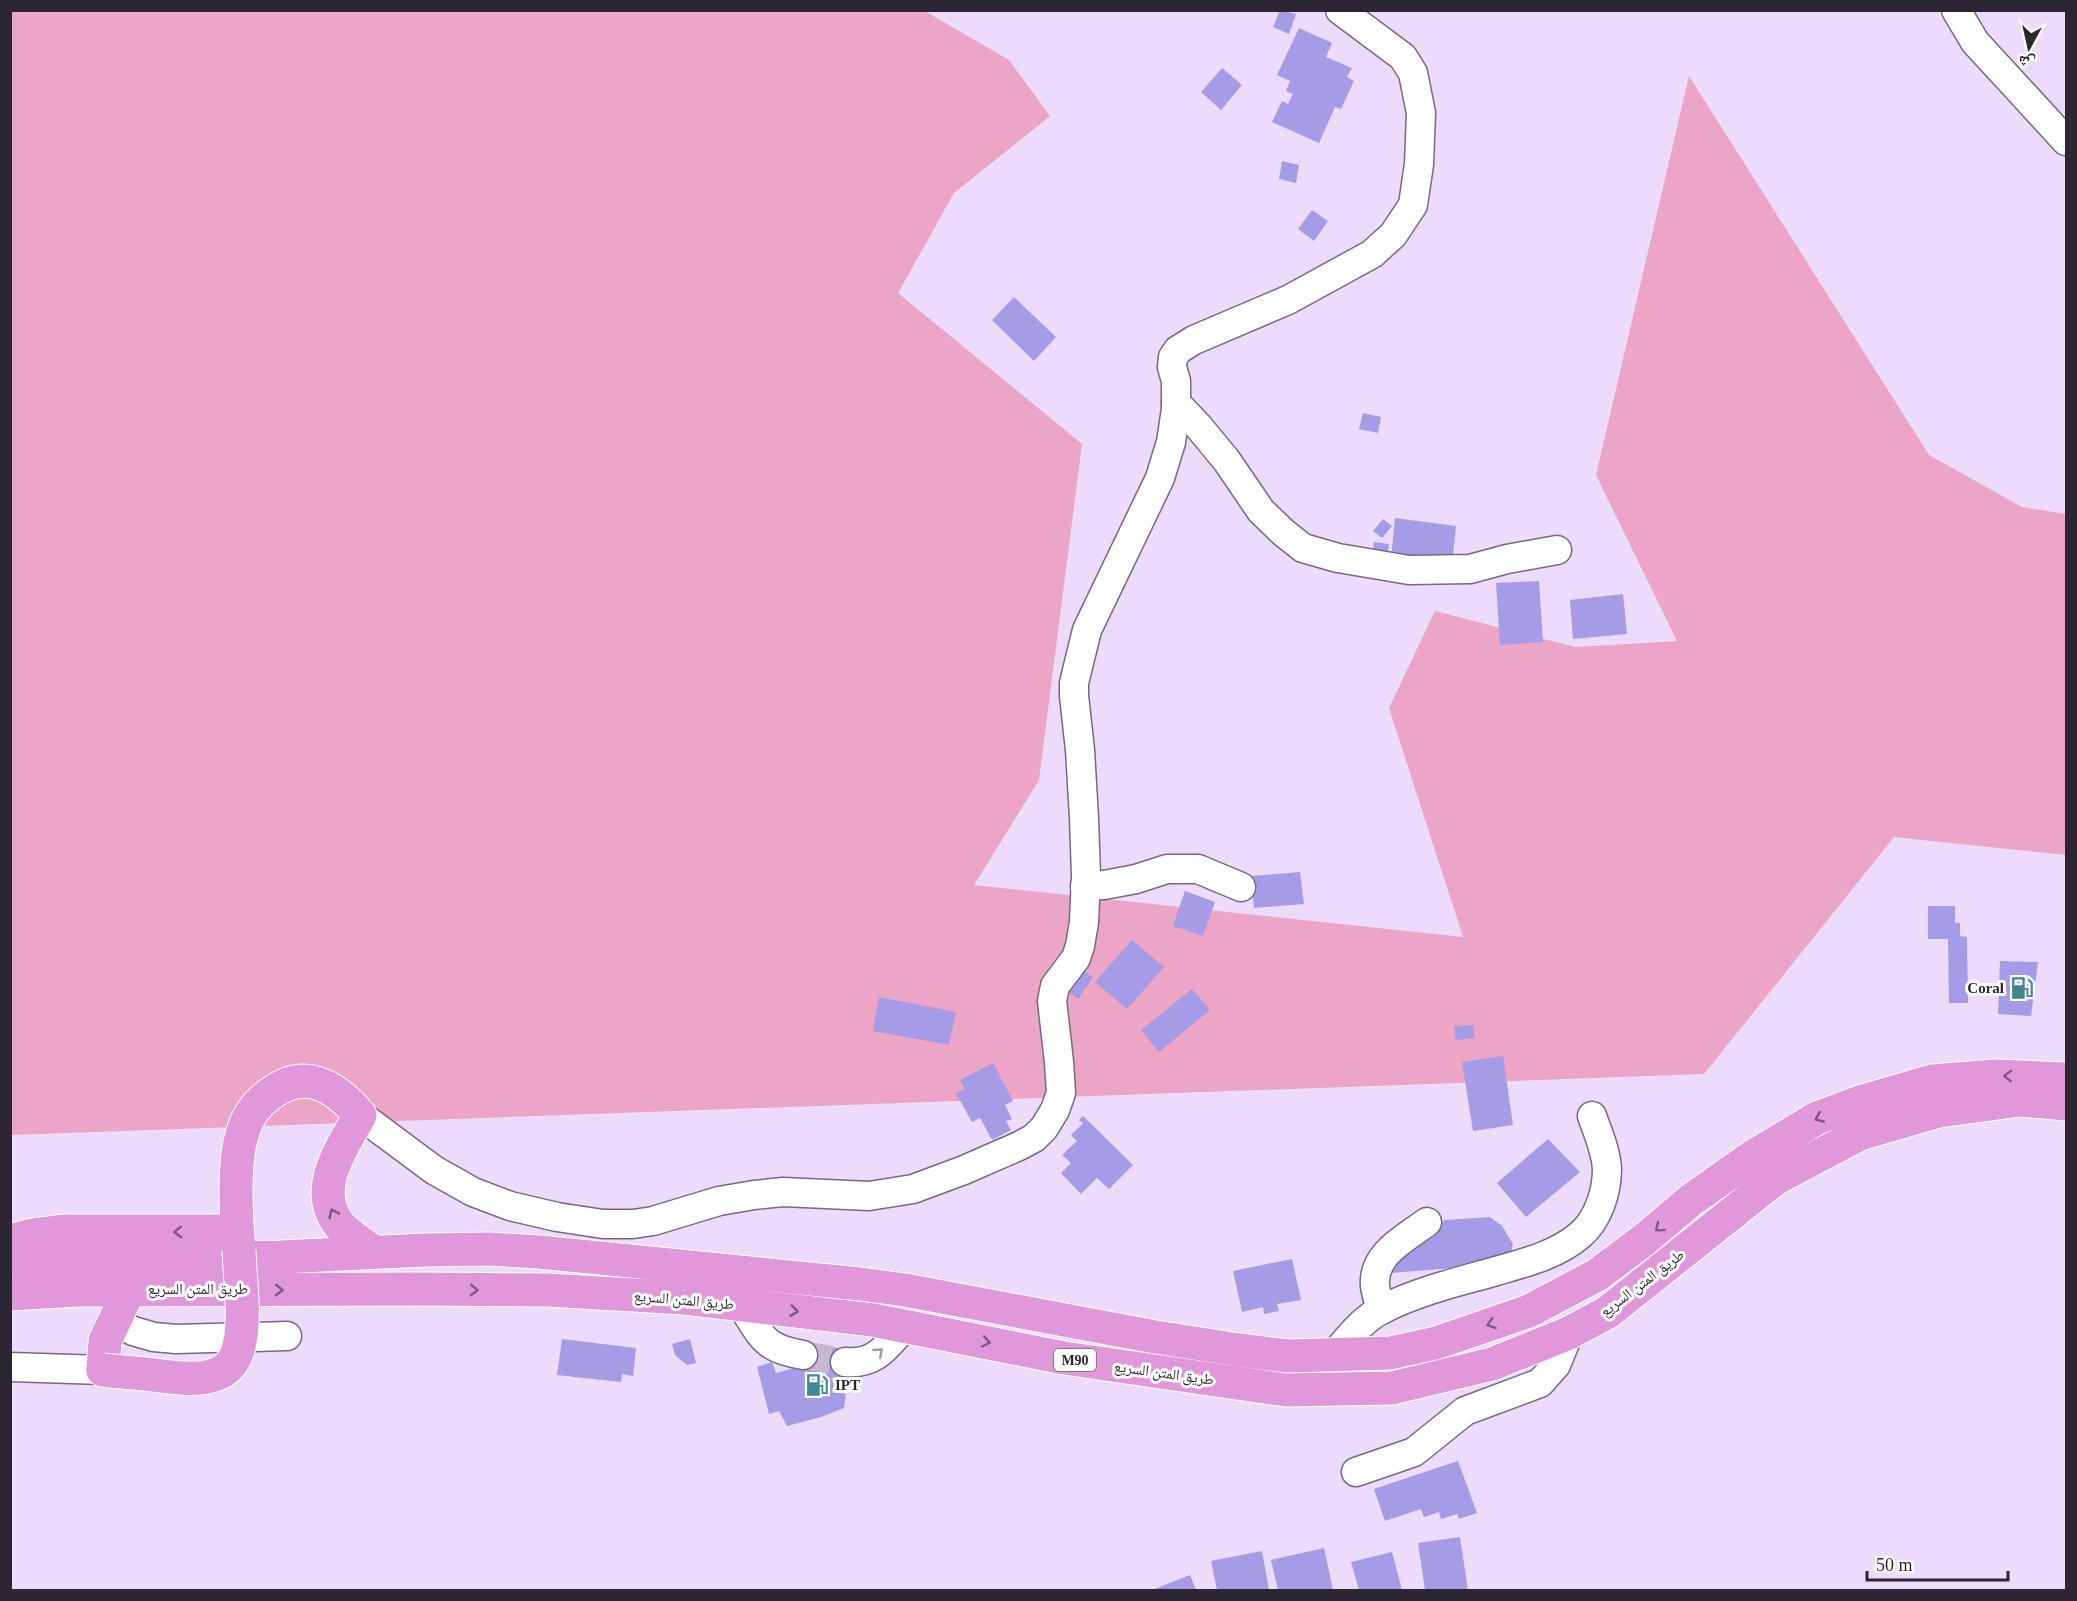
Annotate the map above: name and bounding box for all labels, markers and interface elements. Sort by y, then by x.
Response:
north arrow [1999,18,2059,78]
text: ش [2017,52,2037,72]
fuel station icon: Coral [2009,975,2035,1001]
place label: Coral [1967,980,2004,996]
one-way arrow [2004,1070,2013,1083]
one-way arrow [1815,1111,1826,1123]
one-way arrow [328,1208,340,1219]
one-way arrow [1655,1221,1666,1232]
one-way arrow [174,1225,183,1238]
street label: طريق المتن السريع [1597,1246,1688,1321]
street label: طريق المتن السريع [148,1281,248,1299]
one-way arrow [274,1284,283,1296]
one-way arrow [469,1284,478,1296]
street label: طريق المتن السريع [633,1288,735,1314]
one-way arrow [789,1304,798,1317]
one-way arrow [1486,1316,1497,1329]
one-way arrow [981,1335,991,1348]
one-way arrow [872,1348,883,1359]
road number: M90 [1054,1349,1096,1371]
street label: طريق المتن السريع [1113,1358,1215,1390]
fuel station icon: IPT [804,1372,830,1398]
place label: IPT [835,1377,860,1393]
scale bar [1867,1544,2008,1582]
text: 50 m [1876,1555,1913,1575]

